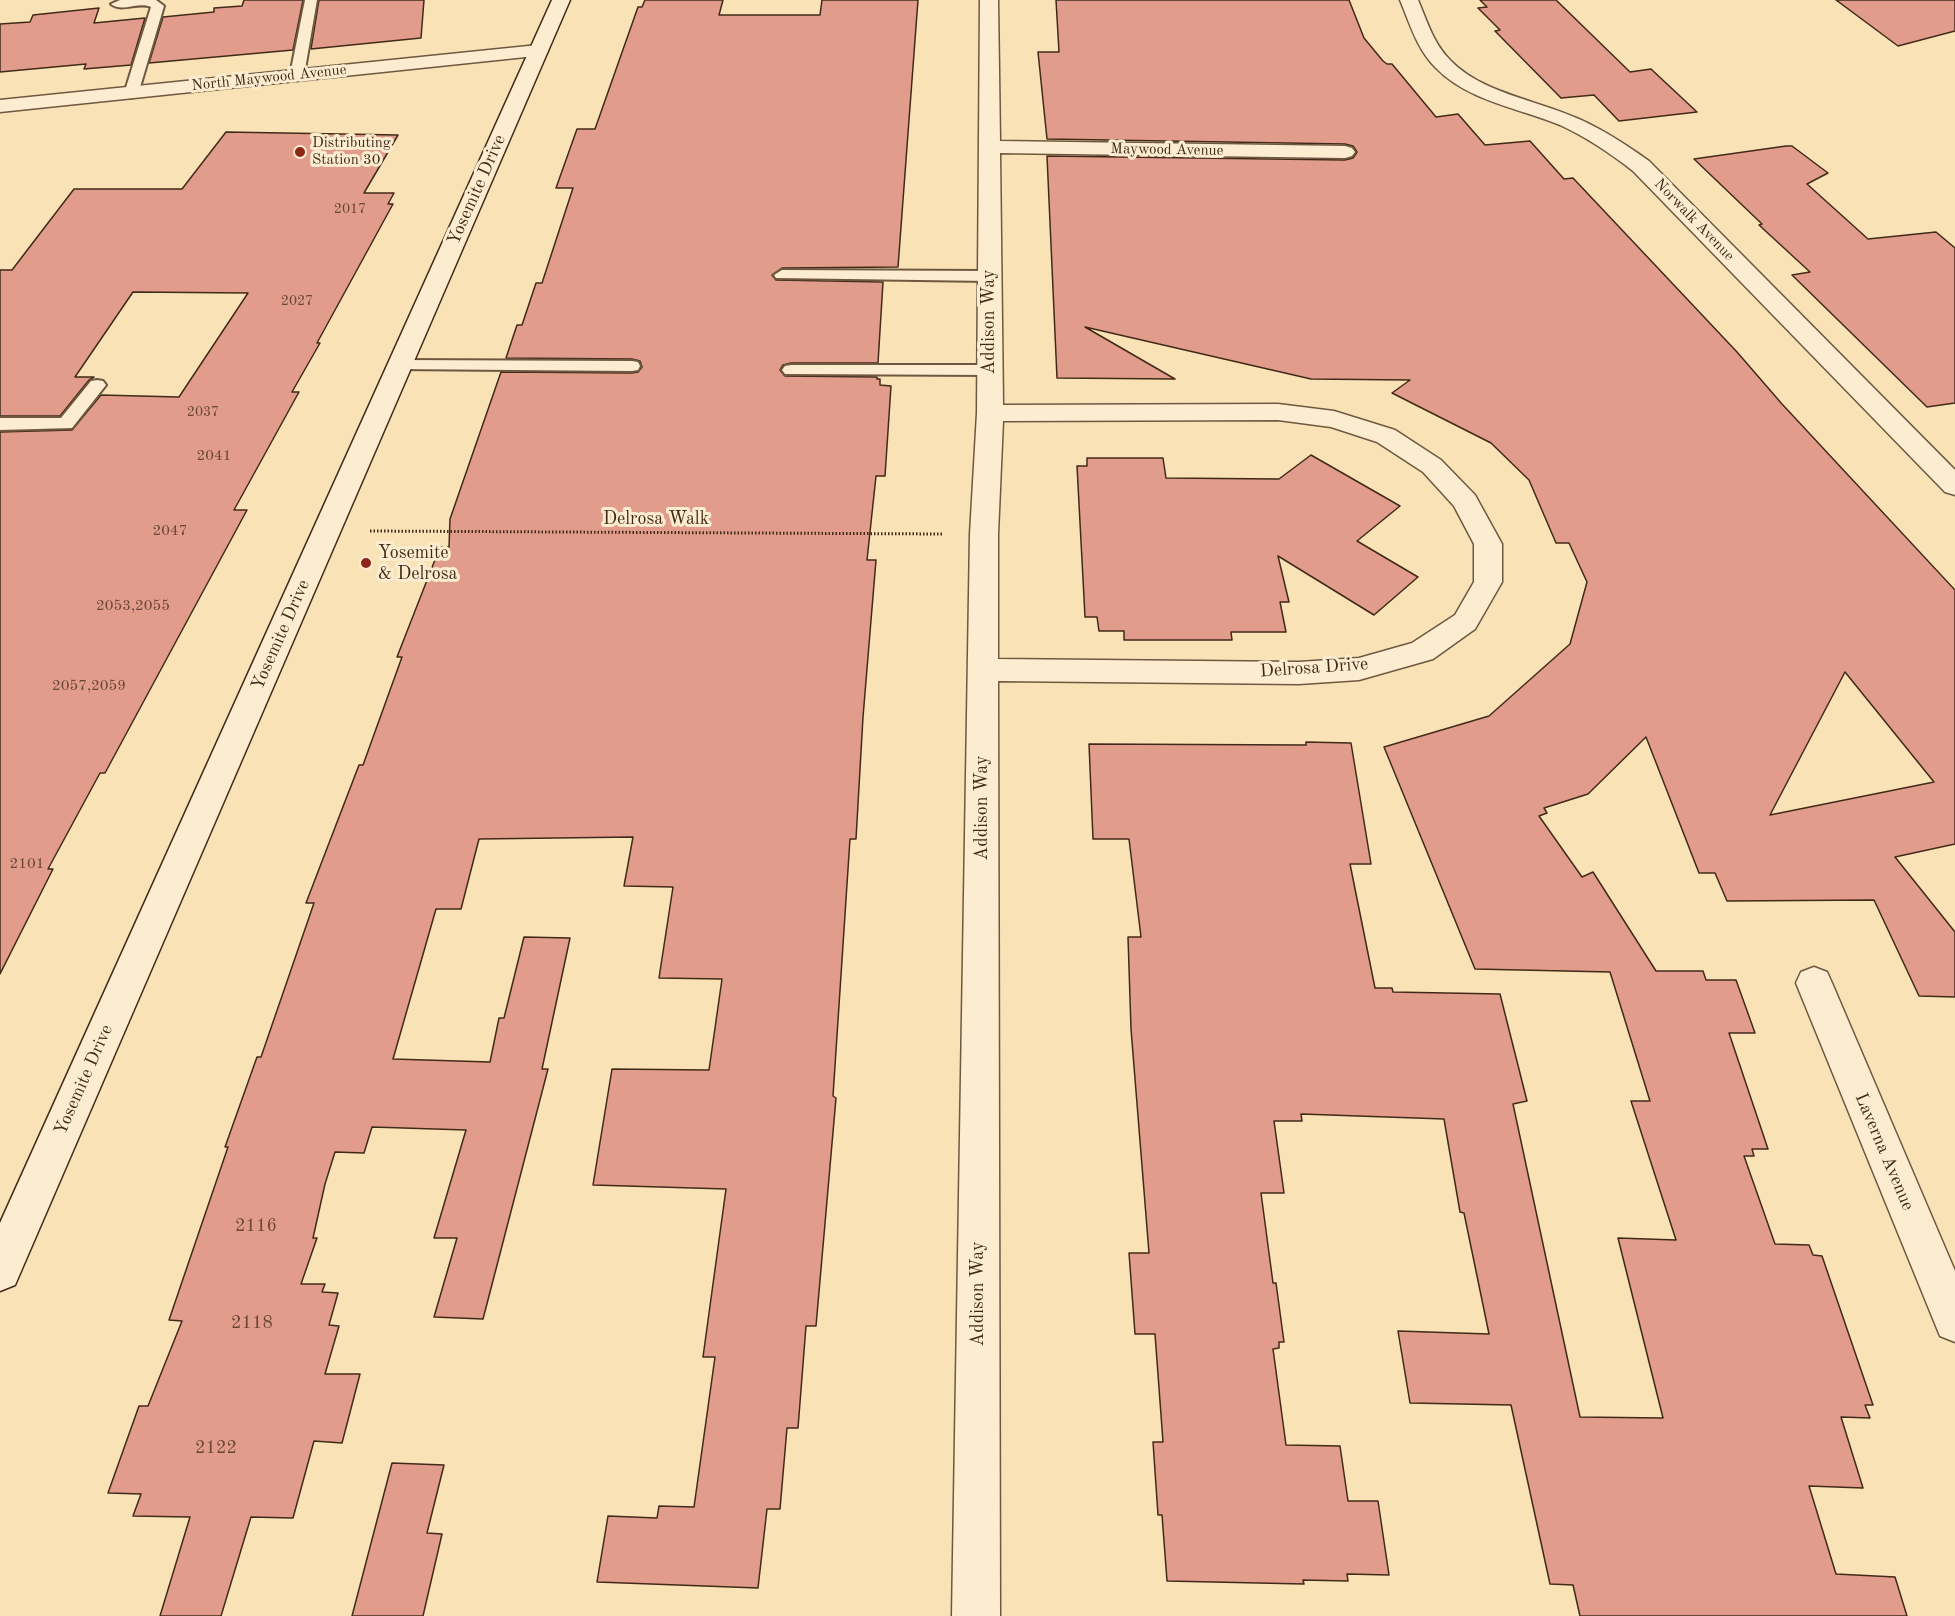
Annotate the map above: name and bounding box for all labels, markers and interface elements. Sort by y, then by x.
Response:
street label: North Maywood Avenue [191,61,347,95]
street label: Yosemite Drive [443,131,511,249]
place label: Distributing Station 30 [312,134,391,169]
street label: Maywood Avenue [1110,140,1224,160]
marker: Distributing Station 30 [293,145,307,159]
street label: Norwalk Avenue [1650,175,1738,265]
house number: 2017 [334,201,366,217]
street label: Addison Way [978,270,1000,374]
house number: 2027 [281,293,313,309]
house number: 2037 [187,404,219,420]
house number: 2041 [197,447,231,465]
street label: Delrosa Walk [603,508,709,530]
house number: 2047 [153,522,187,540]
place label: Yosemite & Delrosa [378,542,457,584]
marker: Yosemite & Delrosa [359,556,373,570]
street label: Yosemite Drive [247,576,315,694]
house number: 2053,2055 [96,597,170,615]
street label: Delrosa Drive [1259,653,1369,683]
house number: 2057,2059 [52,677,126,695]
street label: Addison Way [971,756,993,860]
house number: 2101 [10,855,44,873]
street label: Yosemite Drive [50,1021,118,1139]
street label: Laverna Avenue [1850,1090,1918,1214]
house number: 2116 [235,1215,277,1237]
street label: Addison Way [967,1242,989,1346]
house number: 2118 [231,1312,273,1334]
house number: 2122 [195,1437,237,1459]

